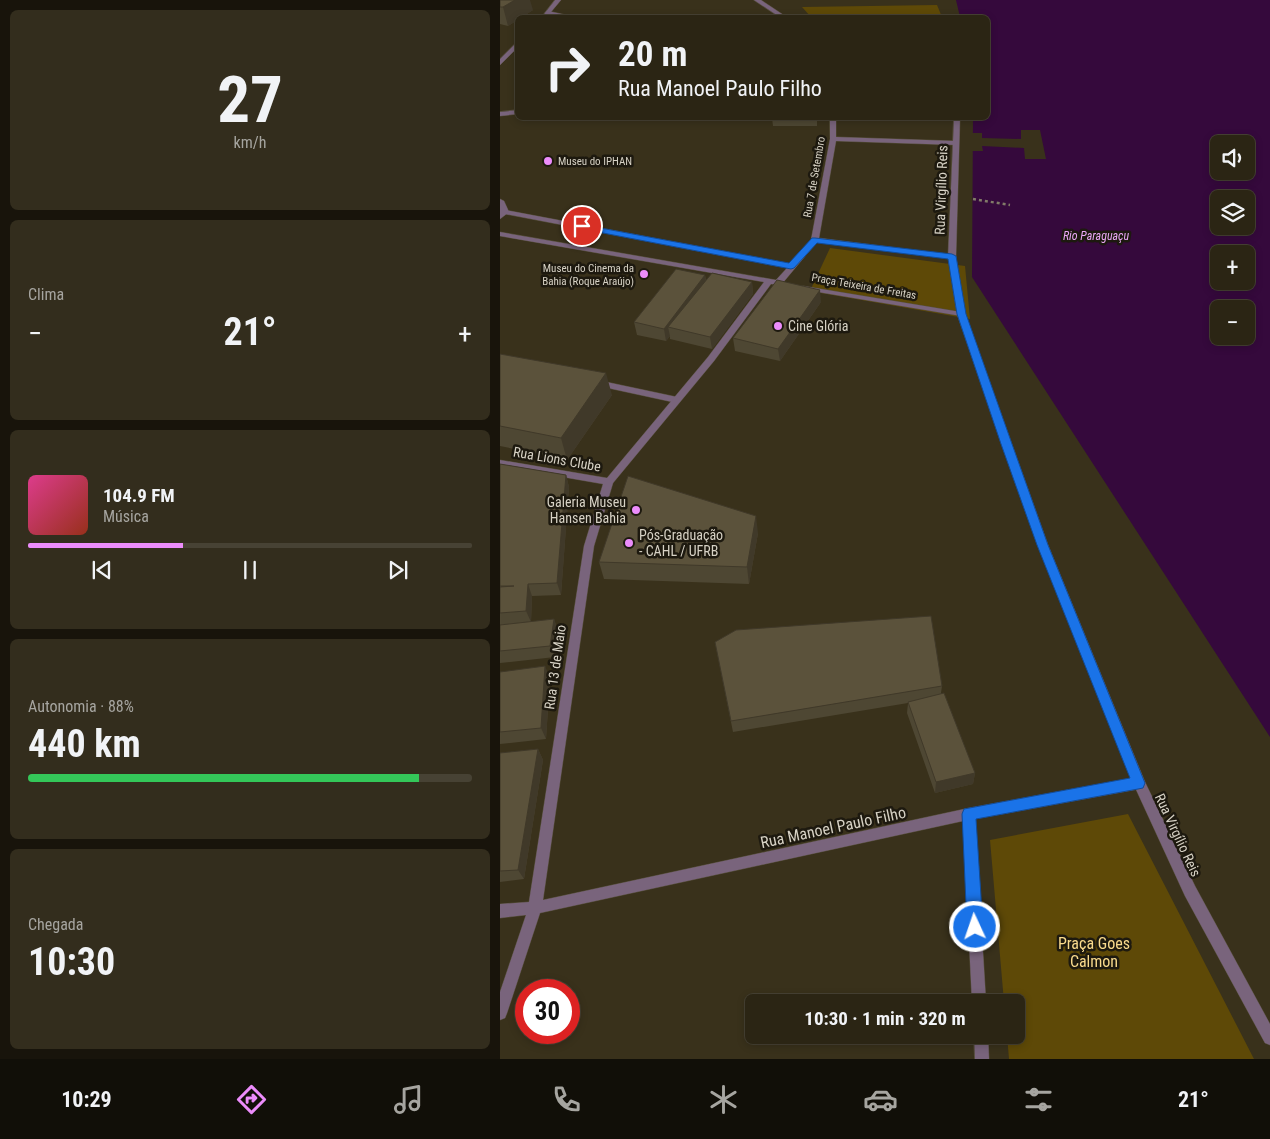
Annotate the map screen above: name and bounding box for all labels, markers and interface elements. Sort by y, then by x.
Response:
text: 20 m [618,34,687,75]
icon: right [535,35,600,100]
text: 27 [217,62,283,138]
text: Rua Manoel Paulo Filho [618,76,822,101]
text: km/h [234,133,266,152]
street label: Rua 7 de Setembro [801,135,828,218]
map controls [1210,135,1255,345]
button: sound [1210,135,1255,180]
street label: Rua Virgílio Reis [931,145,951,235]
marker: Museu do IPHAN [542,155,554,167]
place label: Museu do IPHAN [558,155,632,168]
button: layers [1210,190,1255,235]
pin [561,205,603,247]
icon: arrive [568,212,596,240]
water label: Rio Paraguaçu [1063,229,1129,243]
button: + [1210,245,1255,290]
place label: Museu do Cinema da Bahia (Roque Araújo) [542,262,634,288]
marker: Museu do Cinema da Bahia (Roque Araújo) [638,268,650,280]
street label: Praça Teixeira de Freitas [811,271,917,302]
text: Clima [28,285,64,304]
button: − [1210,300,1255,345]
text: 21° [223,310,277,354]
text: − [28,317,42,350]
text: + [458,317,472,350]
place label: Cine Glória [788,318,848,334]
marker: Cine Glória [772,320,784,332]
street label: Rua Lions Clube [512,443,603,475]
text: 104.9 FM [103,484,175,507]
place label: Galeria Museu Hansen Bahia [547,494,626,526]
marker: Galeria Museu Hansen Bahia [630,504,642,516]
text: Música [103,507,149,526]
place label: Pós-Graduação - CAHL / UFRB [639,527,723,559]
marker: Pós-Graduação - CAHL / UFRB [623,537,635,549]
icon: previous [88,556,116,584]
icon: pause [236,556,264,584]
icon: next [384,556,412,584]
street label: Rua 13 de Maio [541,624,569,710]
text: Autonomia · 88% [28,697,134,716]
text: 440 km [28,722,141,766]
street label: Rua Virgílio Reis [1152,791,1204,879]
street label: Rua Manoel Paulo Filho [759,803,908,852]
position arrow [948,900,1000,952]
text: Chegada [28,915,83,934]
park label: Praça Goes Calmon [1058,934,1130,971]
text: 10:30 [28,940,115,984]
speed limit sign: 30 [515,979,580,1044]
text: 10:30 · 1 min · 320 m [804,1007,966,1030]
icon: directions [234,1082,269,1117]
icon: music [391,1082,426,1117]
icon: phone [549,1082,584,1117]
icon: climate [706,1082,741,1117]
icon: car [863,1082,898,1117]
icon: filters [1021,1082,1056,1117]
text: 10:29 [61,1087,112,1112]
text: 21° [1178,1087,1209,1112]

